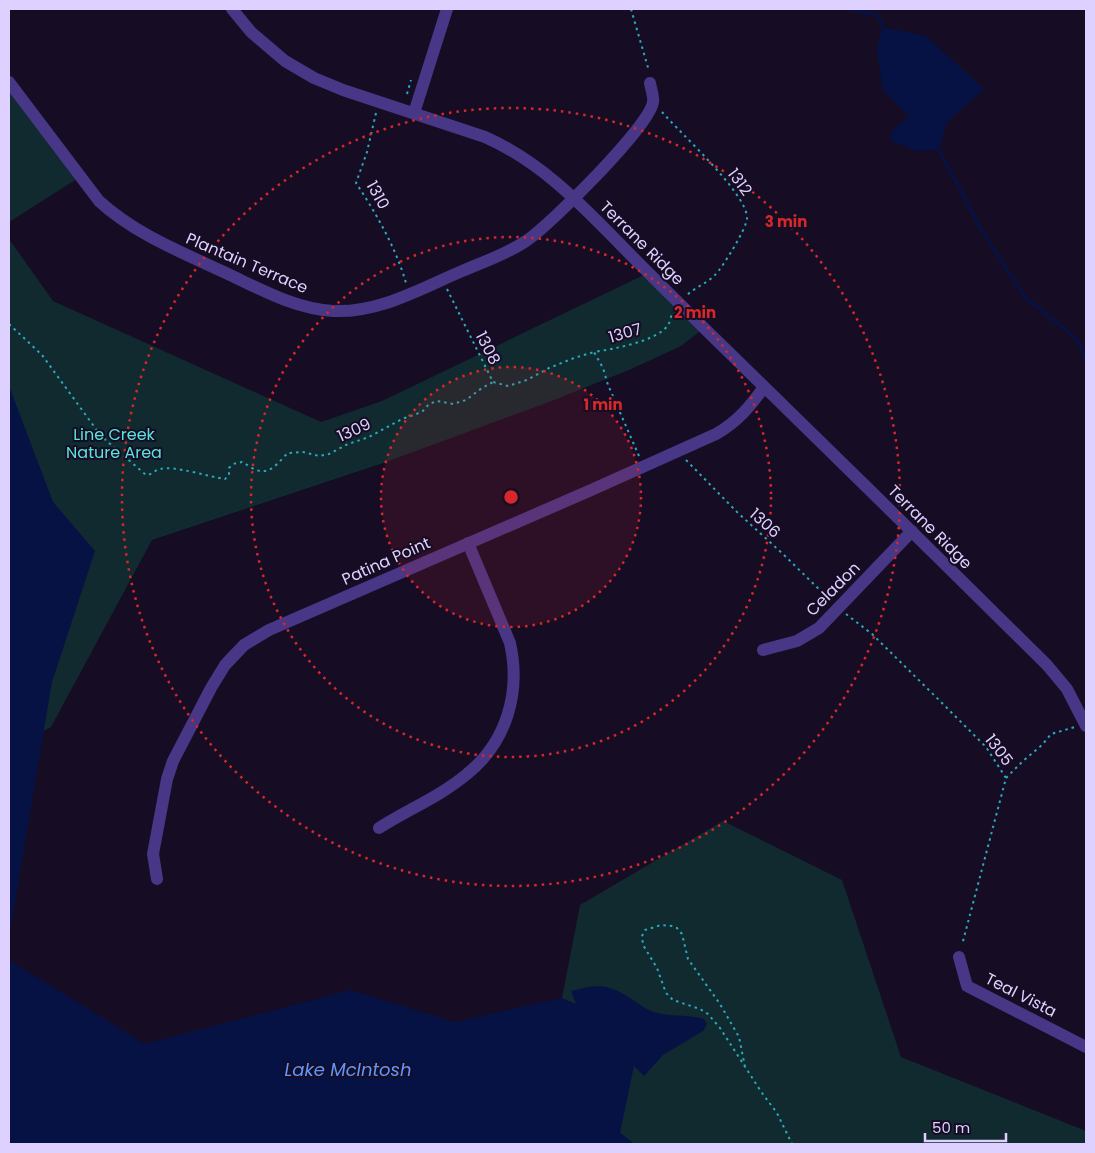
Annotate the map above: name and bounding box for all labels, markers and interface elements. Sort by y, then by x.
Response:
street label: 1312 [722,164,758,200]
street label: 1310 [361,176,395,214]
street label: Terrane Ridge [595,196,689,290]
text: 3 min [765,211,807,232]
street label: Plantain Terrace [183,227,312,299]
text: 2 min [674,302,716,323]
street label: 1307 [606,317,644,349]
street label: 1308 [470,327,506,369]
text: 1 min [583,394,623,415]
street label: 1309 [333,412,375,448]
park label: Line Creek Nature Area [66,423,162,464]
street label: Terrane Ridge [883,480,977,574]
centre of rings [502,488,520,506]
street label: 1306 [744,503,786,543]
street label: Patina Point [338,531,434,591]
street label: Celadon [801,557,865,621]
street label: 1305 [979,729,1019,771]
street label: Teal Vista [981,967,1061,1023]
water label: Lake McIntosh [284,1057,412,1082]
scale bar [925,1110,1006,1142]
text: 50 m [932,1117,970,1138]

